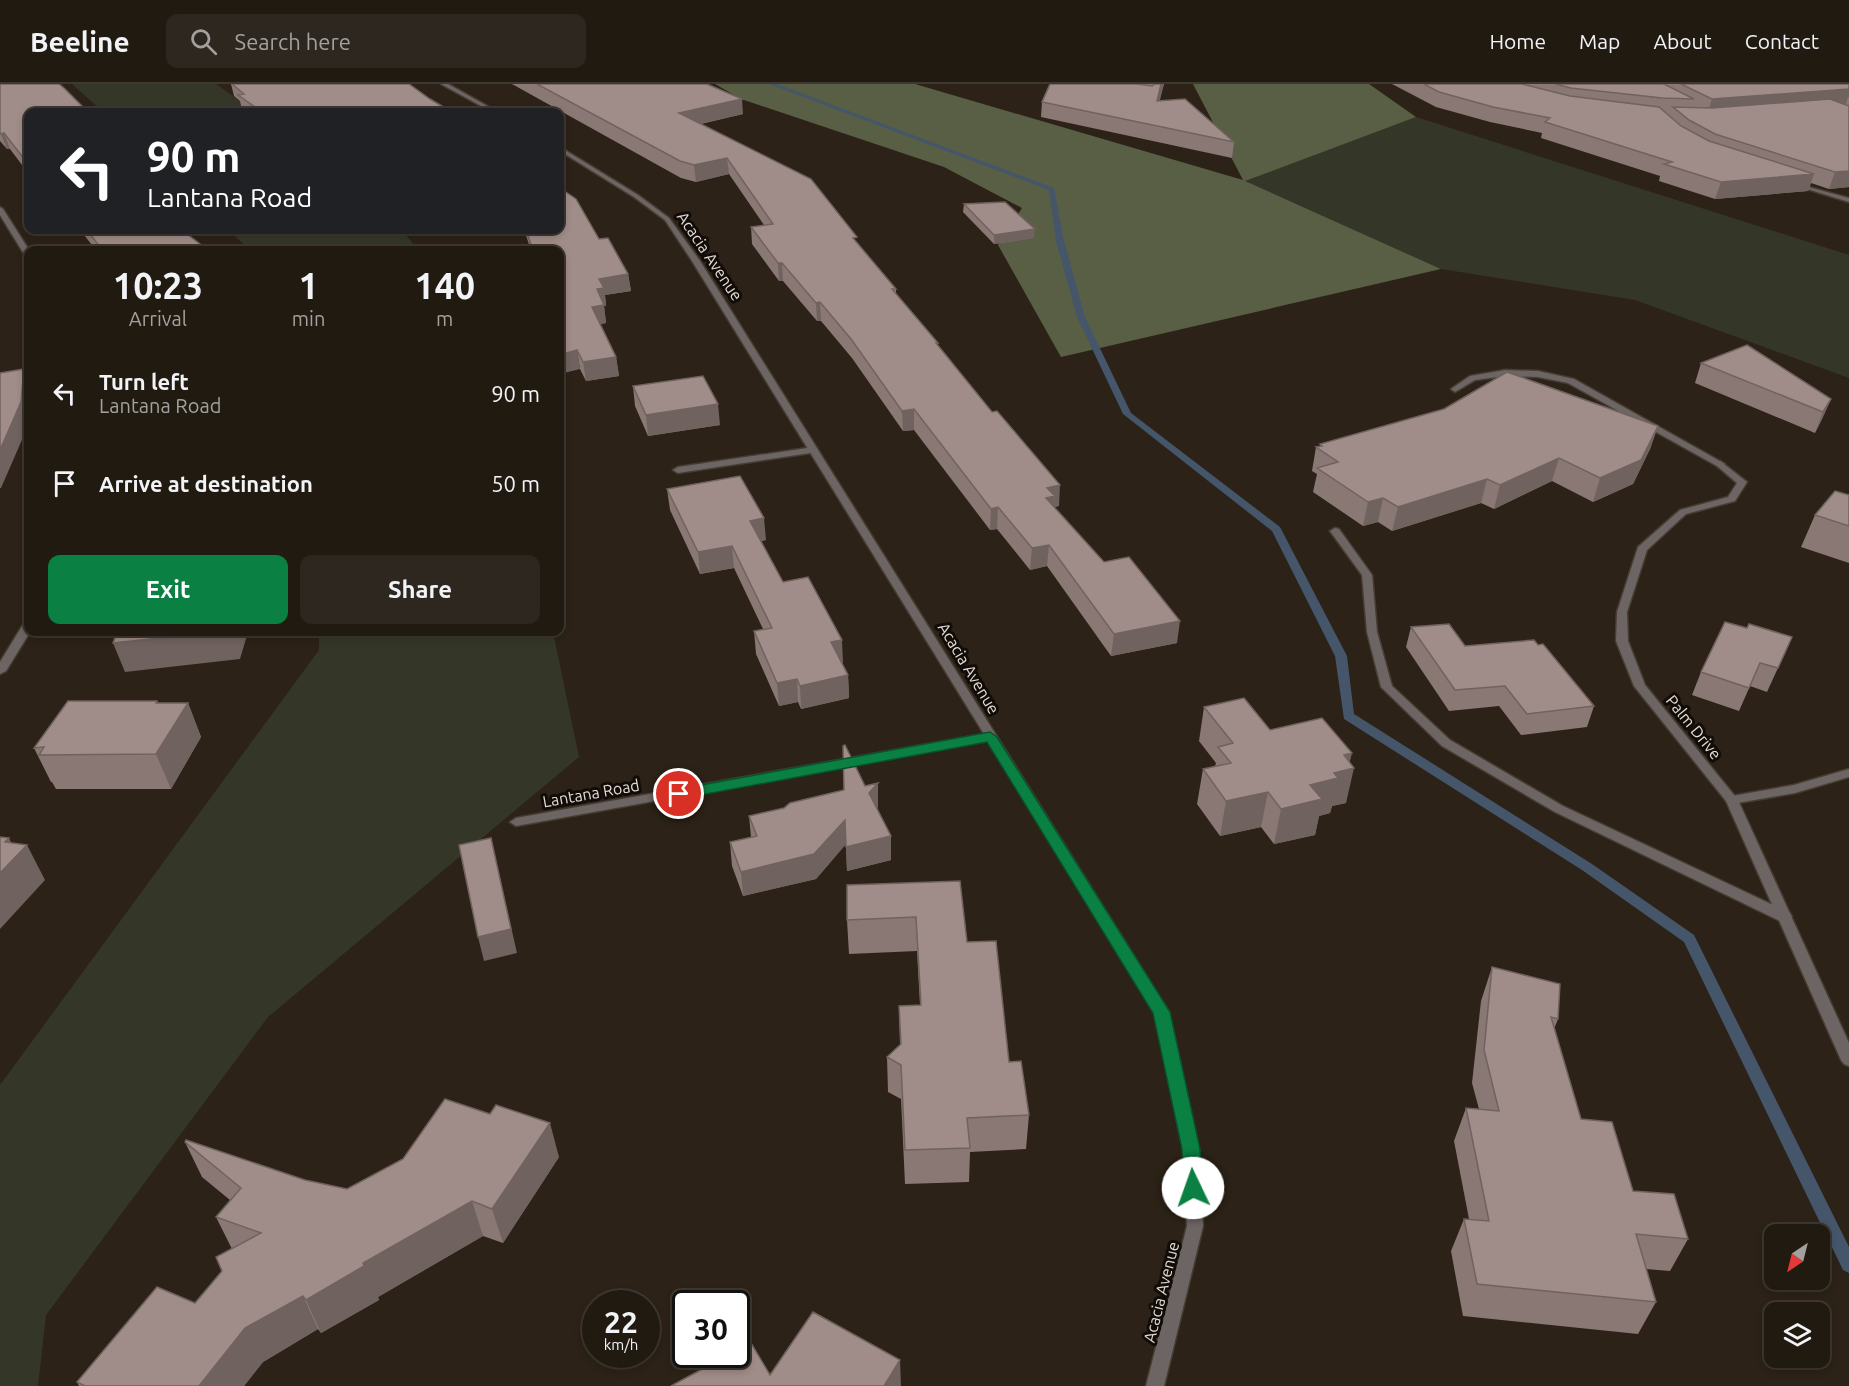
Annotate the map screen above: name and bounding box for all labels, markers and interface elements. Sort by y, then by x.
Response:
search box [166,14,586,68]
icon: search [187,25,220,58]
text: Beeline [30,26,130,57]
text: Search here [235,29,351,54]
text: Home [1489,29,1546,53]
text: Map [1579,29,1620,53]
text: About [1653,29,1712,53]
text: Contact [1745,29,1819,53]
icon: left [48,132,126,210]
text: 90 m [147,133,241,180]
text: Lantana Road [147,182,312,212]
street label: Acacia Avenue [674,208,746,304]
text: 10:23 [113,265,203,306]
text: 1 [298,265,319,306]
text: 140 [414,265,475,306]
text: Arrival [129,307,187,330]
text: min [292,307,325,330]
text: m [436,307,453,330]
text: Turn left [99,369,189,394]
icon: left [48,377,81,410]
text: 90 m [491,381,540,406]
text: Lantana Road [99,394,221,417]
icon: arrive [48,467,81,500]
text: Arrive at destination [99,471,313,496]
text: 50 m [491,471,540,496]
button: Exit [48,555,288,624]
button: Share [300,555,540,624]
street label: Acacia Avenue [935,619,1003,717]
street label: Palm Drive [1663,691,1725,763]
pin [653,768,704,819]
street label: Lantana Road [541,776,641,810]
icon: arrive [662,777,695,810]
position arrow [1161,1156,1225,1220]
north arrow [1764,1224,1830,1290]
map controls [1764,1224,1830,1368]
street label: Acacia Avenue [1140,1240,1182,1344]
speed limit sign: 30 [672,1290,750,1368]
button: layers [1764,1302,1830,1368]
text: 22 [604,1305,638,1339]
text: km/h [604,1336,638,1353]

